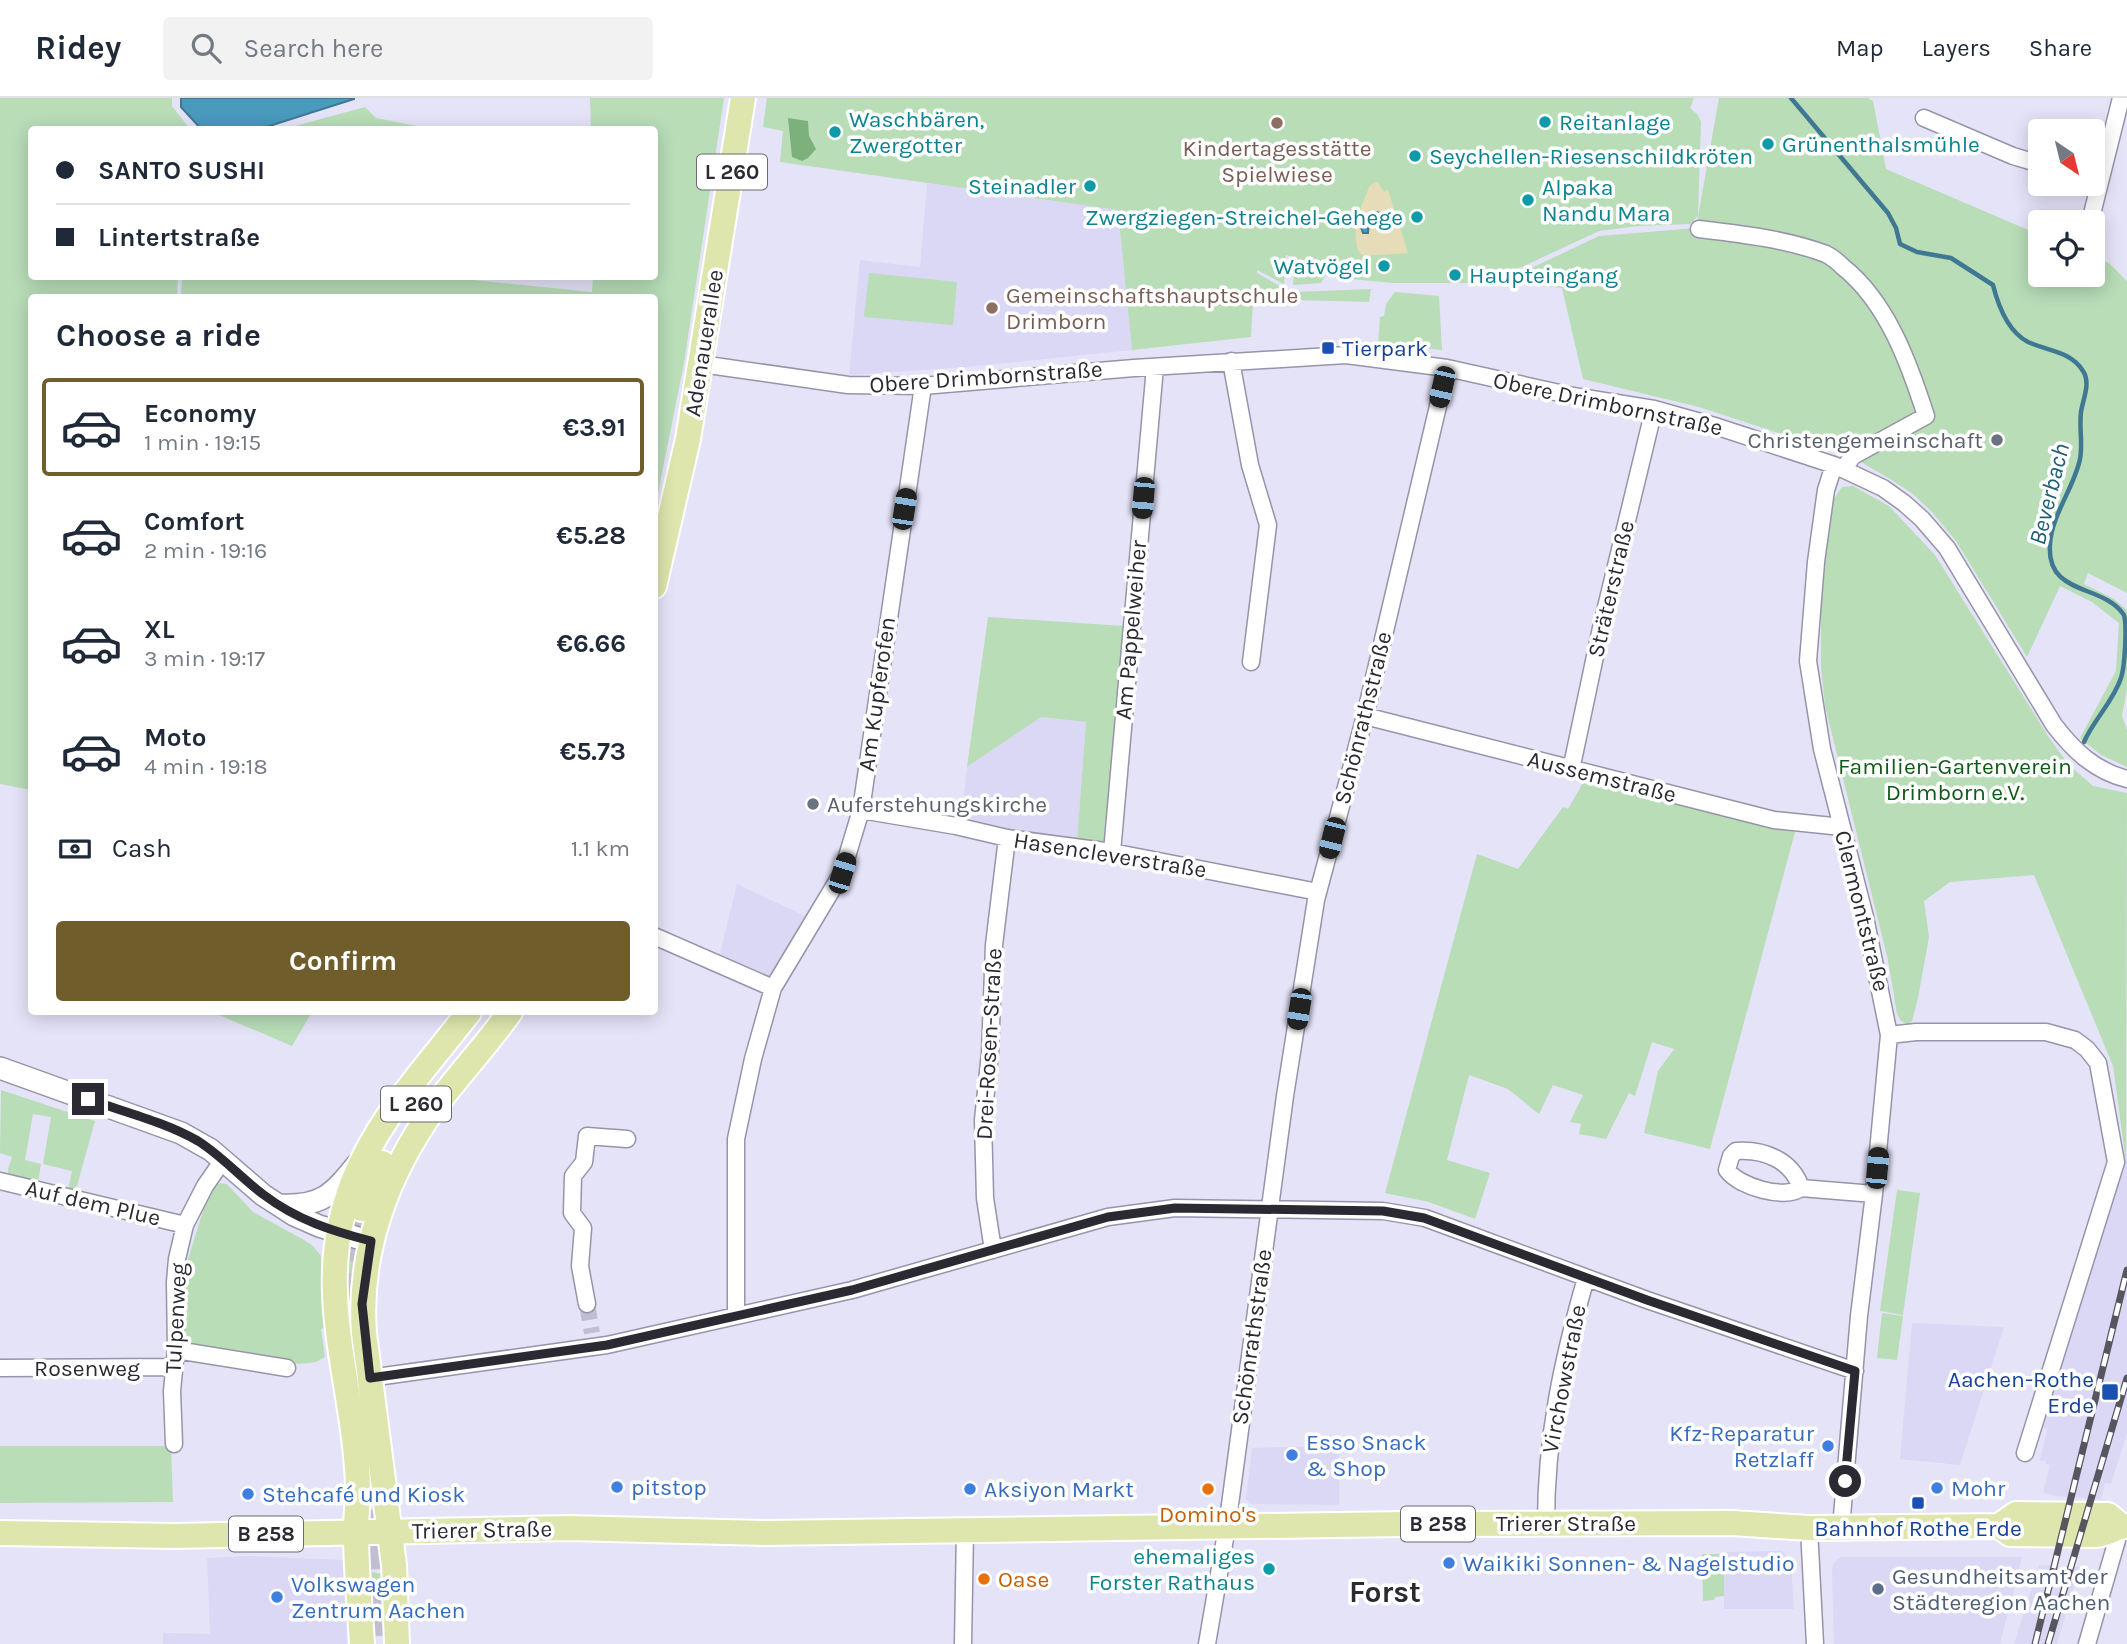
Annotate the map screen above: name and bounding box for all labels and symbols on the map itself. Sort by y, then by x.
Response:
place label: Waschbären, Zwergotter [849,106,985,159]
place label: Reitanlage [1559,109,1671,136]
marker: Reitanlage [1537,114,1553,130]
marker: Kindertagesstätte Spielwiese [1269,115,1285,131]
north arrow [2028,119,2105,196]
marker: Waschbären, Zwergotter [827,124,843,140]
place label: Grünenthalsmühle [1782,131,1980,158]
place label: Kindertagesstätte Spielwiese [1182,135,1372,188]
marker: Grünenthalsmühle [1760,136,1776,152]
place label: Seychellen-Riesenschildkröten [1429,143,1753,170]
marker: Seychellen-Riesenschildkröten [1407,148,1423,164]
road number: L 260 [697,154,767,190]
place label: Steinadler [968,173,1077,200]
place label: Alpaka Nandu Mara [1542,174,1670,227]
marker: Steinadler [1082,178,1098,194]
marker: Alpaka Nandu Mara [1520,192,1536,208]
place label: Zwergziegen-Streichel-Gehege [1085,204,1403,231]
marker: Zwergziegen-Streichel-Gehege [1409,209,1425,225]
place label: Watvögel [1274,253,1370,280]
marker: Watvögel [1376,258,1392,274]
place label: Haupteingang [1469,262,1618,289]
marker: Haupteingang [1447,267,1463,283]
street label: Adenauerallee [679,268,729,418]
place label: Gemeinschaftshauptschule Drimborn [1006,282,1298,335]
marker: Gemeinschaftshauptschule Drimborn [984,300,1000,316]
place label: Tierpark [1342,335,1428,362]
marker: Tierpark [1320,340,1336,356]
street label: Obere Drimbornstraße [868,355,1104,399]
car [1428,364,1457,410]
street label: Obere Drimbornstraße [1491,366,1725,442]
place label: Christengemeinschaft [1748,427,1983,454]
marker: Christengemeinschaft [1989,432,2005,448]
water label: Beverbach [2023,440,2075,548]
car [1131,476,1156,520]
car [891,487,918,531]
street label: Sträterstraße [1582,518,1640,660]
street label: Am Pappelweiher [1110,538,1152,721]
street label: Am Kupferofen [853,615,901,773]
street label: Schönrathstraße [1328,629,1398,807]
street label: Aussemstraße [1525,745,1679,809]
park label: Familien-Gartenverein Drimborn e.V. [1838,753,2072,806]
place label: Auferstehungskirche [827,791,1047,818]
marker: Auferstehungskirche [805,796,821,812]
car [1317,815,1348,861]
street label: Hasencleverstraße [1011,826,1209,884]
street label: Clermontstraße [1829,828,1895,994]
car [826,850,859,896]
street label: Drei-Rosen-Straße [970,947,1008,1141]
car [1286,987,1313,1031]
route end [72,1083,104,1115]
road number: L 260 [381,1086,451,1122]
car [1865,1146,1890,1190]
street label: Auf dem Plue [23,1174,163,1232]
street label: Schönrathstraße [1226,1247,1278,1427]
street label: Tulpenweg [160,1262,192,1374]
street label: Virchowstraße [1536,1302,1592,1456]
street label: Rosenweg [34,1355,140,1382]
place label: Aachen-Rothe Erde [1948,1366,2094,1419]
marker: Aachen-Rothe Erde [2100,1382,2120,1402]
place label: Kfz-Reparatur Retzlaff [1669,1420,1815,1473]
place label: Esso Snack & Shop [1306,1429,1426,1482]
marker: Kfz-Reparatur Retzlaff [1820,1438,1836,1454]
marker: Esso Snack & Shop [1284,1447,1300,1463]
route start [1829,1465,1861,1497]
place label: pitstop [631,1474,707,1501]
place label: Mohr [1951,1475,2006,1502]
place label: Aksiyon Markt [984,1476,1134,1503]
marker: pitstop [609,1479,625,1495]
marker: Mohr [1929,1480,1945,1496]
place label: Stehcafé und Kiosk [262,1481,465,1508]
marker: Aksiyon Markt [962,1481,978,1497]
marker: Domino's [1200,1481,1216,1497]
marker: Stehcafé und Kiosk [240,1486,256,1502]
marker: Bahnhof Rothe Erde [1910,1495,1926,1511]
place label: Domino's [1159,1501,1257,1528]
road number: B 258 [1401,1506,1475,1542]
street label: Trierer Straße [1496,1510,1636,1537]
street label: Trierer Straße [412,1515,552,1545]
place label: Bahnhof Rothe Erde [1814,1515,2022,1542]
road number: B 258 [229,1516,303,1552]
place label: ehemaliges Forster Rathaus [1088,1543,1255,1596]
place label: Waikiki Sonnen- & Nagelstudio [1463,1550,1795,1577]
marker: Waikiki Sonnen- & Nagelstudio [1441,1555,1457,1571]
marker: ehemaliges Forster Rathaus [1261,1561,1277,1577]
place label: Gesundheitsamt der Städteregion Aachen [1892,1563,2111,1616]
place label: Oase [998,1566,1049,1593]
place label: Volkswagen Zentrum Aachen [291,1571,465,1624]
marker: Oase [976,1571,992,1587]
district label: Forst [1349,1574,1421,1610]
marker: Gesundheitsamt der Städteregion Aachen [1870,1581,1886,1597]
marker: Volkswagen Zentrum Aachen [269,1589,285,1605]

